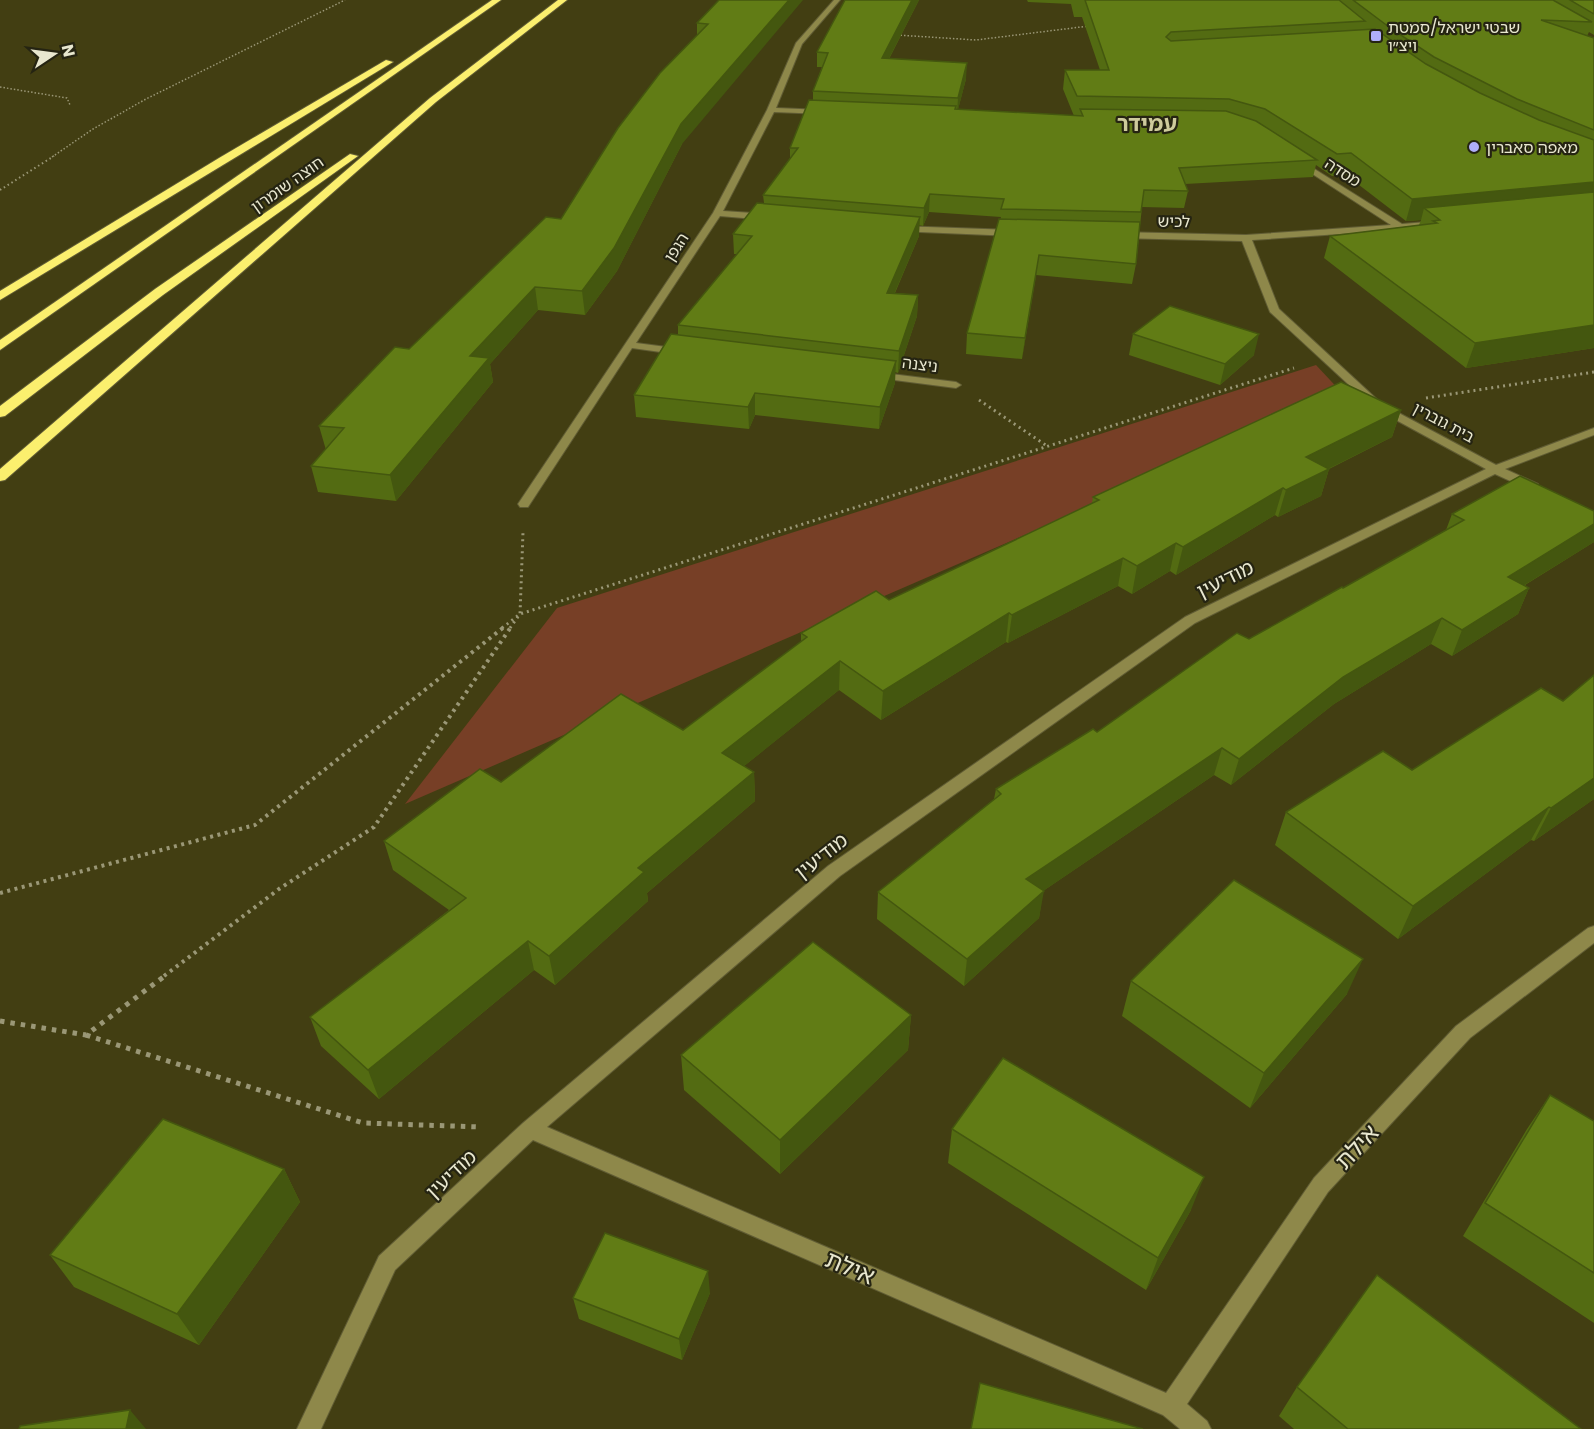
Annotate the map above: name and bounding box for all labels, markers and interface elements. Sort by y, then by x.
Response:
place label: שבטי ישראל/סמטת ויצ״ו [1388,16,1520,57]
north arrow [24,24,84,84]
marker: שבטי ישראל/סמטת ויצ״ו [1369,29,1383,43]
text: N [56,42,81,59]
district label: עמידר [1117,108,1177,139]
place label: מאפה סאברין [1486,136,1578,159]
marker: מאפה סאברין [1467,140,1481,154]
street label: חוצה שומרון [246,151,328,218]
street label: מסדה [1320,152,1365,193]
street label: לכיש [1158,210,1190,233]
street label: הגפן [658,228,694,266]
street label: ניצנה [901,351,939,378]
street label: בית גוברין [1409,397,1479,448]
street label: מודיעין [1192,553,1258,605]
street label: מודיעין [789,826,853,886]
street label: אילת [1327,1117,1386,1176]
street label: מודיעין [419,1143,483,1205]
street label: אילת [820,1242,880,1293]

